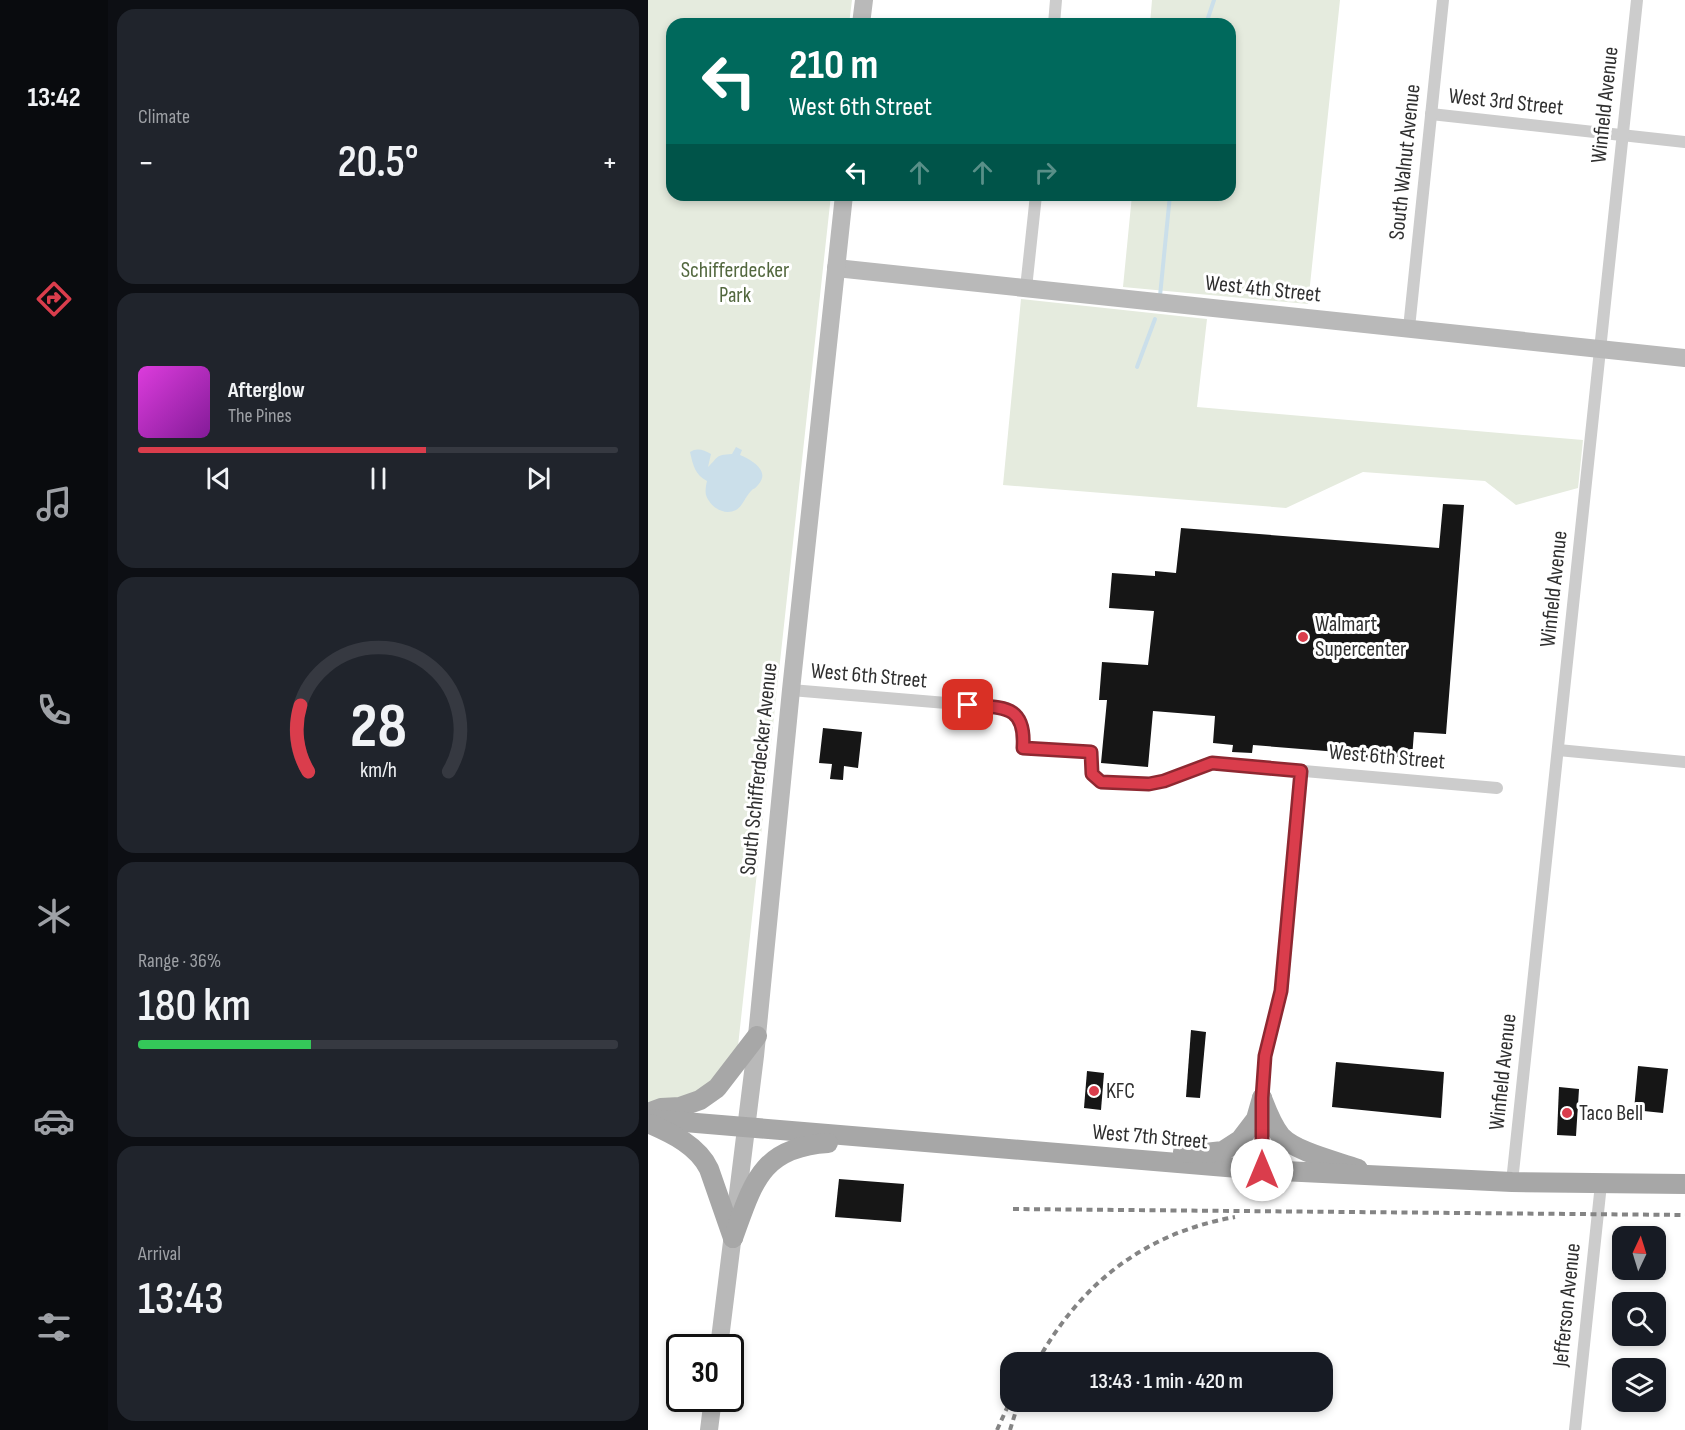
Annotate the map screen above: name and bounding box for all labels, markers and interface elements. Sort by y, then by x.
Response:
text: 210 m [789,40,878,91]
icon: left [690,42,768,120]
street label: Winfield Avenue [1585,45,1625,165]
text: 13:42 [27,82,81,114]
street label: South Walnut Avenue [1383,83,1427,241]
street label: West 3rd Street [1447,83,1565,121]
text: West 6th Street [789,91,932,123]
text: Climate [138,105,190,129]
text: 20.5° [337,135,419,190]
text: − [138,143,154,183]
text: + [602,143,618,183]
icon: left [840,156,873,189]
icon: ahead [903,156,936,189]
icon: ahead [966,156,999,189]
icon: right [1029,156,1062,189]
park label: Schifferdecker Park [681,257,789,309]
street label: West 4th Street [1204,270,1322,309]
icon: directions [33,278,75,320]
text: Afterglow [228,377,305,404]
text: The Pines [228,404,292,428]
icon: previous [202,462,235,495]
icon: pause [362,462,395,495]
icon: next [522,462,555,495]
icon: music [33,483,75,525]
street label: Winfield Avenue [1534,529,1574,649]
place label: Walmart Supercenter [1315,611,1406,663]
marker: Walmart Supercenter [1296,630,1310,644]
street label: West 6th Street [810,657,929,695]
street label: South Schifferdecker Avenue [734,661,784,877]
pin [942,679,993,730]
icon: arrive [951,688,984,721]
icon: phone [33,689,75,731]
text: 28 [350,690,406,765]
street label: West 6th Street [1328,738,1447,776]
text: km/h [359,758,397,783]
icon: climate [33,895,75,937]
text: Range · 36% [138,949,221,973]
text: 180 km [138,979,251,1034]
street label: Winfield Avenue [1483,1012,1523,1132]
place label: KFC [1106,1078,1135,1105]
marker: KFC [1087,1084,1101,1098]
icon: car [33,1100,75,1142]
place label: Taco Bell [1579,1100,1643,1127]
marker: Taco Bell [1560,1106,1574,1120]
street label: West 7th Street [1091,1118,1209,1156]
position arrow [1230,1138,1294,1202]
north arrow [1612,1226,1666,1280]
map controls [1612,1226,1666,1412]
text: Arrival [138,1242,181,1266]
street label: Jefferson Avenue [1547,1242,1587,1369]
text: 13:43 [138,1272,224,1327]
button: search [1612,1292,1666,1346]
icon: filters [33,1306,75,1348]
speed limit sign: 30 [666,1334,744,1412]
button: layers [1612,1358,1666,1412]
text: 13:43 · 1 min · 420 m [1090,1368,1243,1395]

